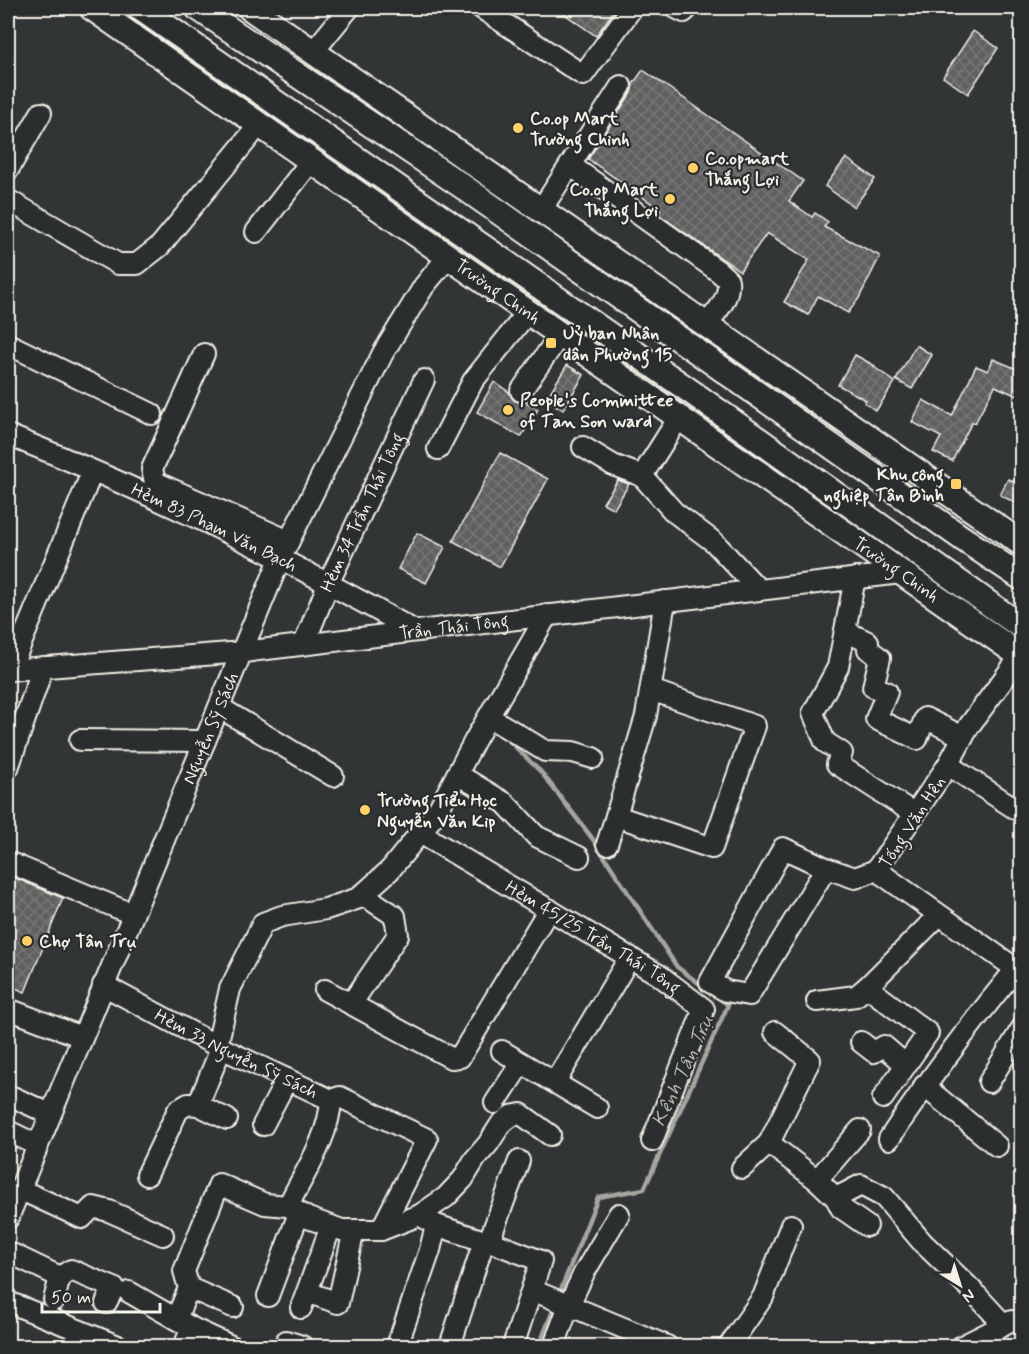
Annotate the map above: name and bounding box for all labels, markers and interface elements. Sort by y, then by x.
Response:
place label: Co.op Mart Trường Chinh [530,107,630,154]
marker: Co.op Mart Trường Chinh [511,121,525,135]
place label: Co.opmart Thắng Lợi [705,147,790,194]
marker: Co.opmart Thắng Lợi [686,161,700,175]
place label: Co.op Mart Thắng Lợi [569,178,658,225]
marker: Co.op Mart Thắng Lợi [663,192,677,206]
street label: Trường Chinh [450,254,545,330]
place label: Uỷ ban Nhân dân Phường 15 [563,322,672,369]
marker: Uỷ ban Nhân dân Phường 15 [544,336,558,350]
place label: People's Committee of Tan Son ward [520,389,673,434]
marker: People's Committee of Tan Son ward [501,403,515,417]
street label: Hẻm 34 Trần Thái Tông [315,429,412,596]
place label: Khu công nghiệp Tân Bình [824,463,944,510]
marker: Khu công nghiệp Tân Bình [949,477,963,491]
street label: Hẻm 83 Phạm Văn Bạch [127,478,301,578]
street label: Trường Chinh [848,532,944,609]
street label: Trần Thái Tông [398,609,510,646]
street label: Nguyễn Sỹ Sách [177,669,245,788]
street label: Tống Văn Hên [874,772,953,875]
place label: Trường Tiểu Học Nguyễn Văn Kip [377,789,498,836]
marker: Trường Tiểu Học Nguyễn Văn Kip [358,803,372,817]
street label: Hẻm 45/25 Trần Thái Tông [501,875,685,1002]
place label: Chợ Tân Trụ [39,930,137,954]
marker: Chợ Tân Trụ [20,934,34,948]
street label: Hẻm 33 Nguyễn Sỹ Sách [150,1004,321,1105]
water label: Kênh Tân Trụ [646,1010,721,1131]
north arrow [930,1255,990,1315]
scale bar [42,1276,160,1314]
text: N [958,1284,979,1307]
text: 50 m [51,1286,91,1310]

